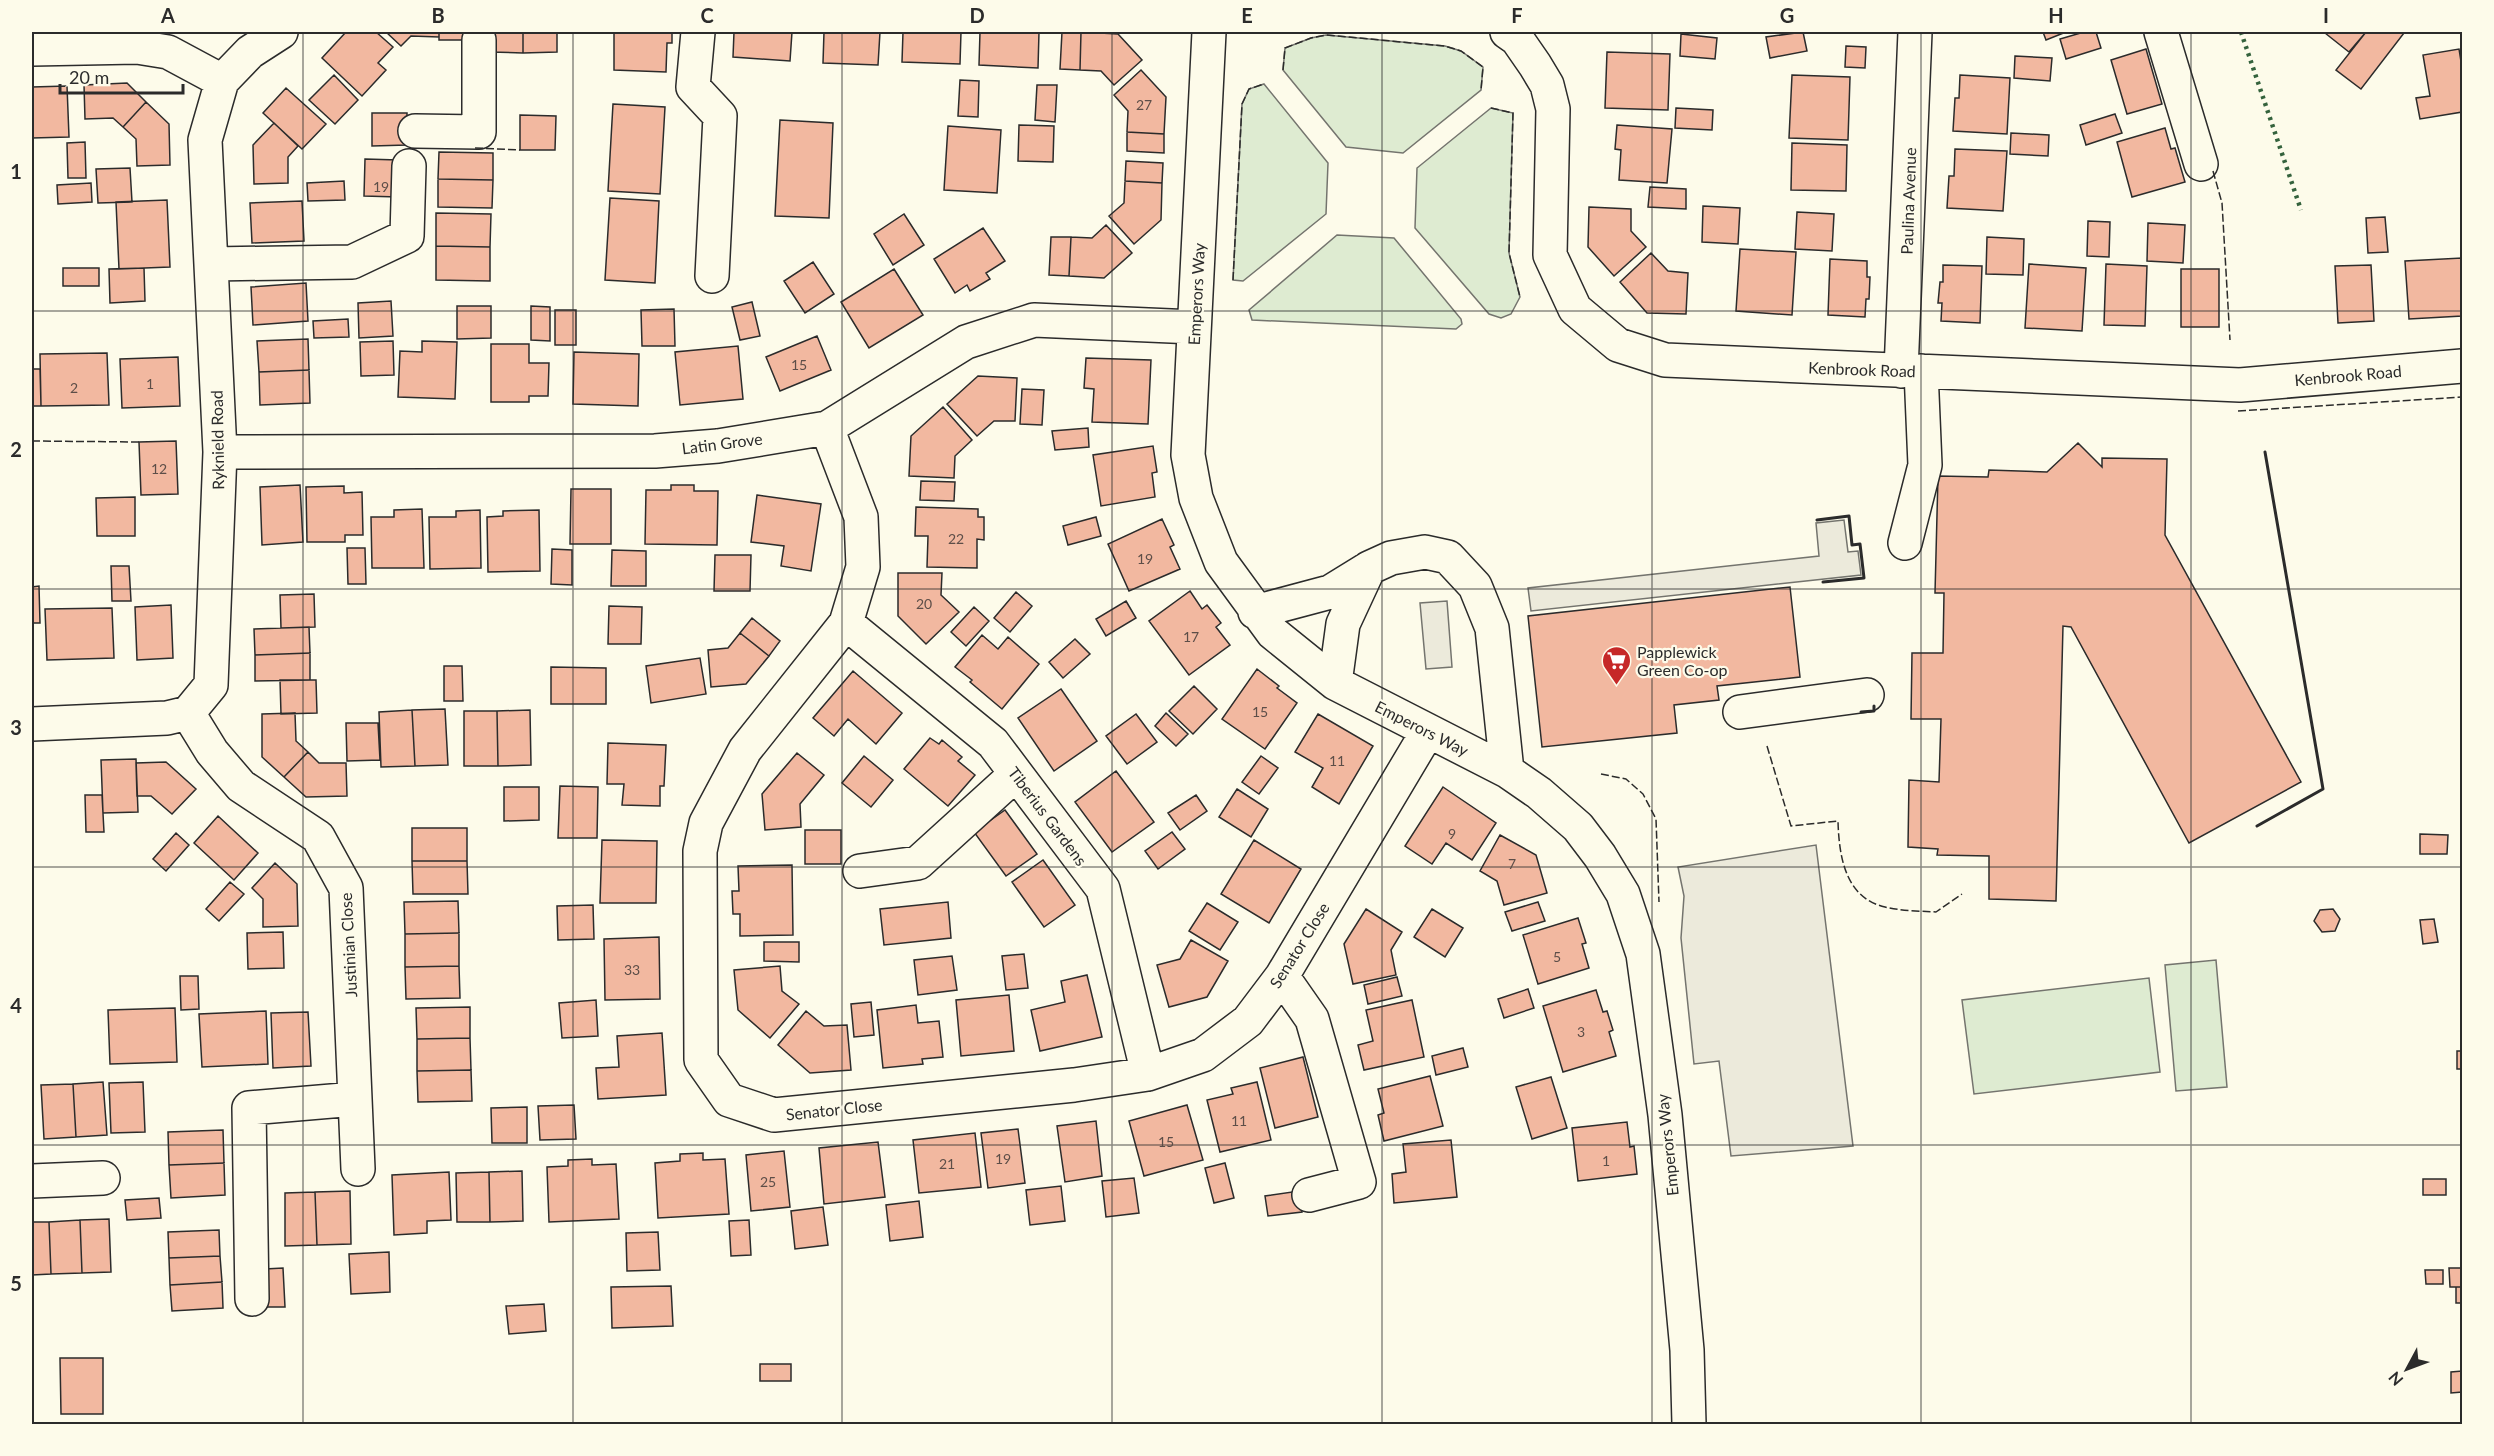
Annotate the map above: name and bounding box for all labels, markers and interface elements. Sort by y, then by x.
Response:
text: A [160,3,175,27]
text: B [431,3,445,27]
text: C [700,3,714,27]
text: D [969,3,985,27]
text: E [1241,3,1253,27]
text: F [1511,3,1523,27]
text: G [1780,3,1794,27]
text: H [2048,3,2064,27]
text: I [2323,3,2329,27]
scale bar [60,57,183,95]
text: 20 m [69,66,109,88]
house number: 27 [1136,96,1152,113]
street label: Paulina Avenue [1897,147,1919,255]
text: 1 [10,159,22,183]
house number: 19 [373,178,389,195]
street label: Emperors Way [1184,242,1208,346]
house number: 15 [791,356,807,373]
street label: Kenbrook Road [1808,358,1916,380]
street label: Kenbrook Road [2294,361,2402,389]
house number: 1 [146,375,154,392]
house number: 2 [70,379,78,396]
street label: Ryknield Road [207,390,227,490]
street label: Latin Grove [680,429,764,457]
text: 2 [10,437,22,461]
house number: 12 [151,460,167,477]
house number: 22 [948,530,964,547]
house number: 19 [1137,550,1153,567]
house number: 20 [916,595,932,612]
house number: 17 [1183,628,1199,645]
place label: Papplewick Green Co-op [1637,642,1728,679]
supermarket icon: Papplewick Green Co-op [1600,644,1632,686]
street label: Emperors Way [1372,696,1473,760]
house number: 15 [1252,703,1268,720]
text: 3 [10,715,22,739]
house number: 11 [1329,752,1345,769]
street label: Tiberius Gardens [1005,763,1091,869]
house number: 9 [1448,825,1456,842]
house number: 7 [1508,855,1516,872]
street label: Justinian Close [336,892,360,998]
street label: Senator Close [1265,899,1333,991]
house number: 5 [1553,948,1561,965]
house number: 33 [624,961,640,978]
text: 4 [10,993,22,1017]
house number: 3 [1577,1023,1585,1040]
street label: Emperors Way [1652,1092,1682,1197]
street label: Senator Close [785,1094,883,1124]
house number: 11 [1231,1112,1247,1129]
house number: 15 [1158,1133,1174,1150]
house number: 19 [995,1150,1011,1167]
house number: 1 [1602,1152,1610,1169]
house number: 21 [939,1155,955,1172]
house number: 25 [760,1173,776,1190]
text: 5 [10,1271,22,1295]
north arrow [2377,1339,2437,1399]
text: N [2384,1368,2407,1390]

